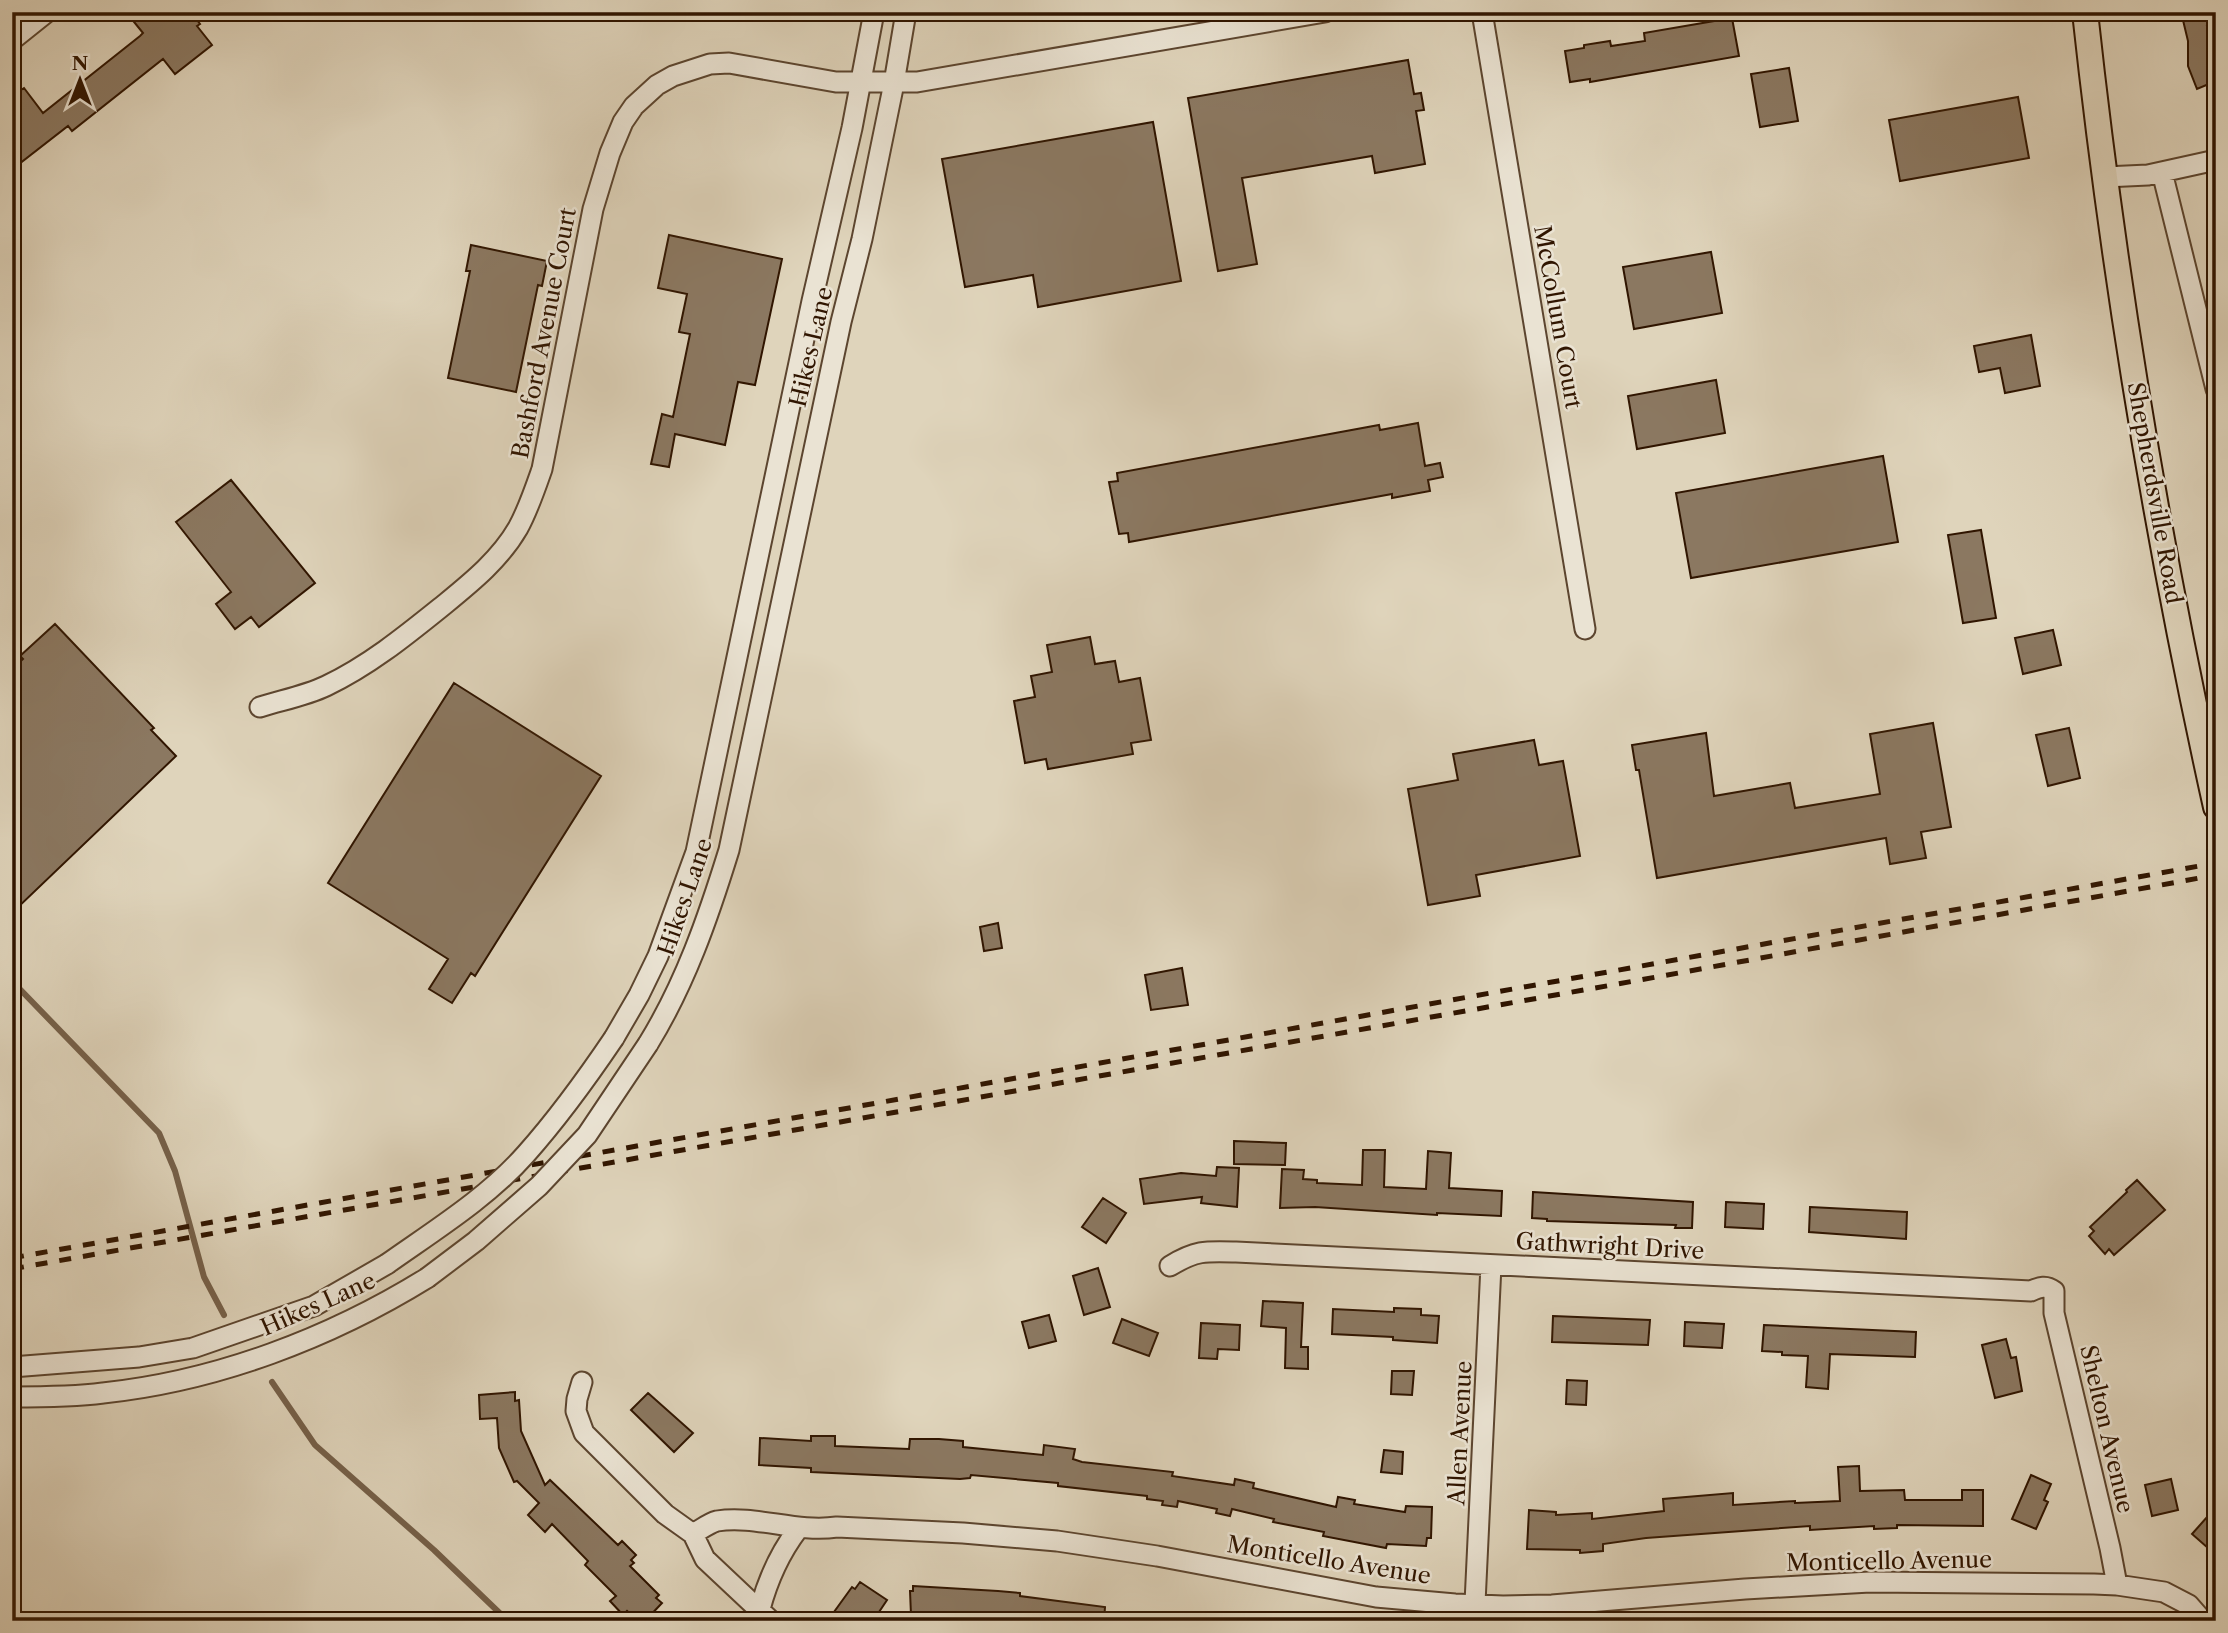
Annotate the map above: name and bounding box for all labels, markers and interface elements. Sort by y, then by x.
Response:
north arrow [46,46,116,116]
text: N [72,52,88,75]
street label: Bashford Avenue Court [506,205,582,461]
street label: McCollum Court [1528,223,1588,411]
street label: Hikes Lane [784,284,838,410]
street label: Shepherdsville Road [2122,380,2188,606]
street label: Hikes Lane [652,834,718,960]
street label: Gathwright Drive [1515,1227,1705,1265]
street label: Hikes Lane [256,1266,380,1342]
street label: Shelton Avenue [2074,1342,2140,1516]
street label: Allen Avenue [1442,1360,1478,1507]
street label: Monticello Avenue [1225,1530,1433,1590]
street label: Monticello Avenue [1786,1545,1992,1577]

